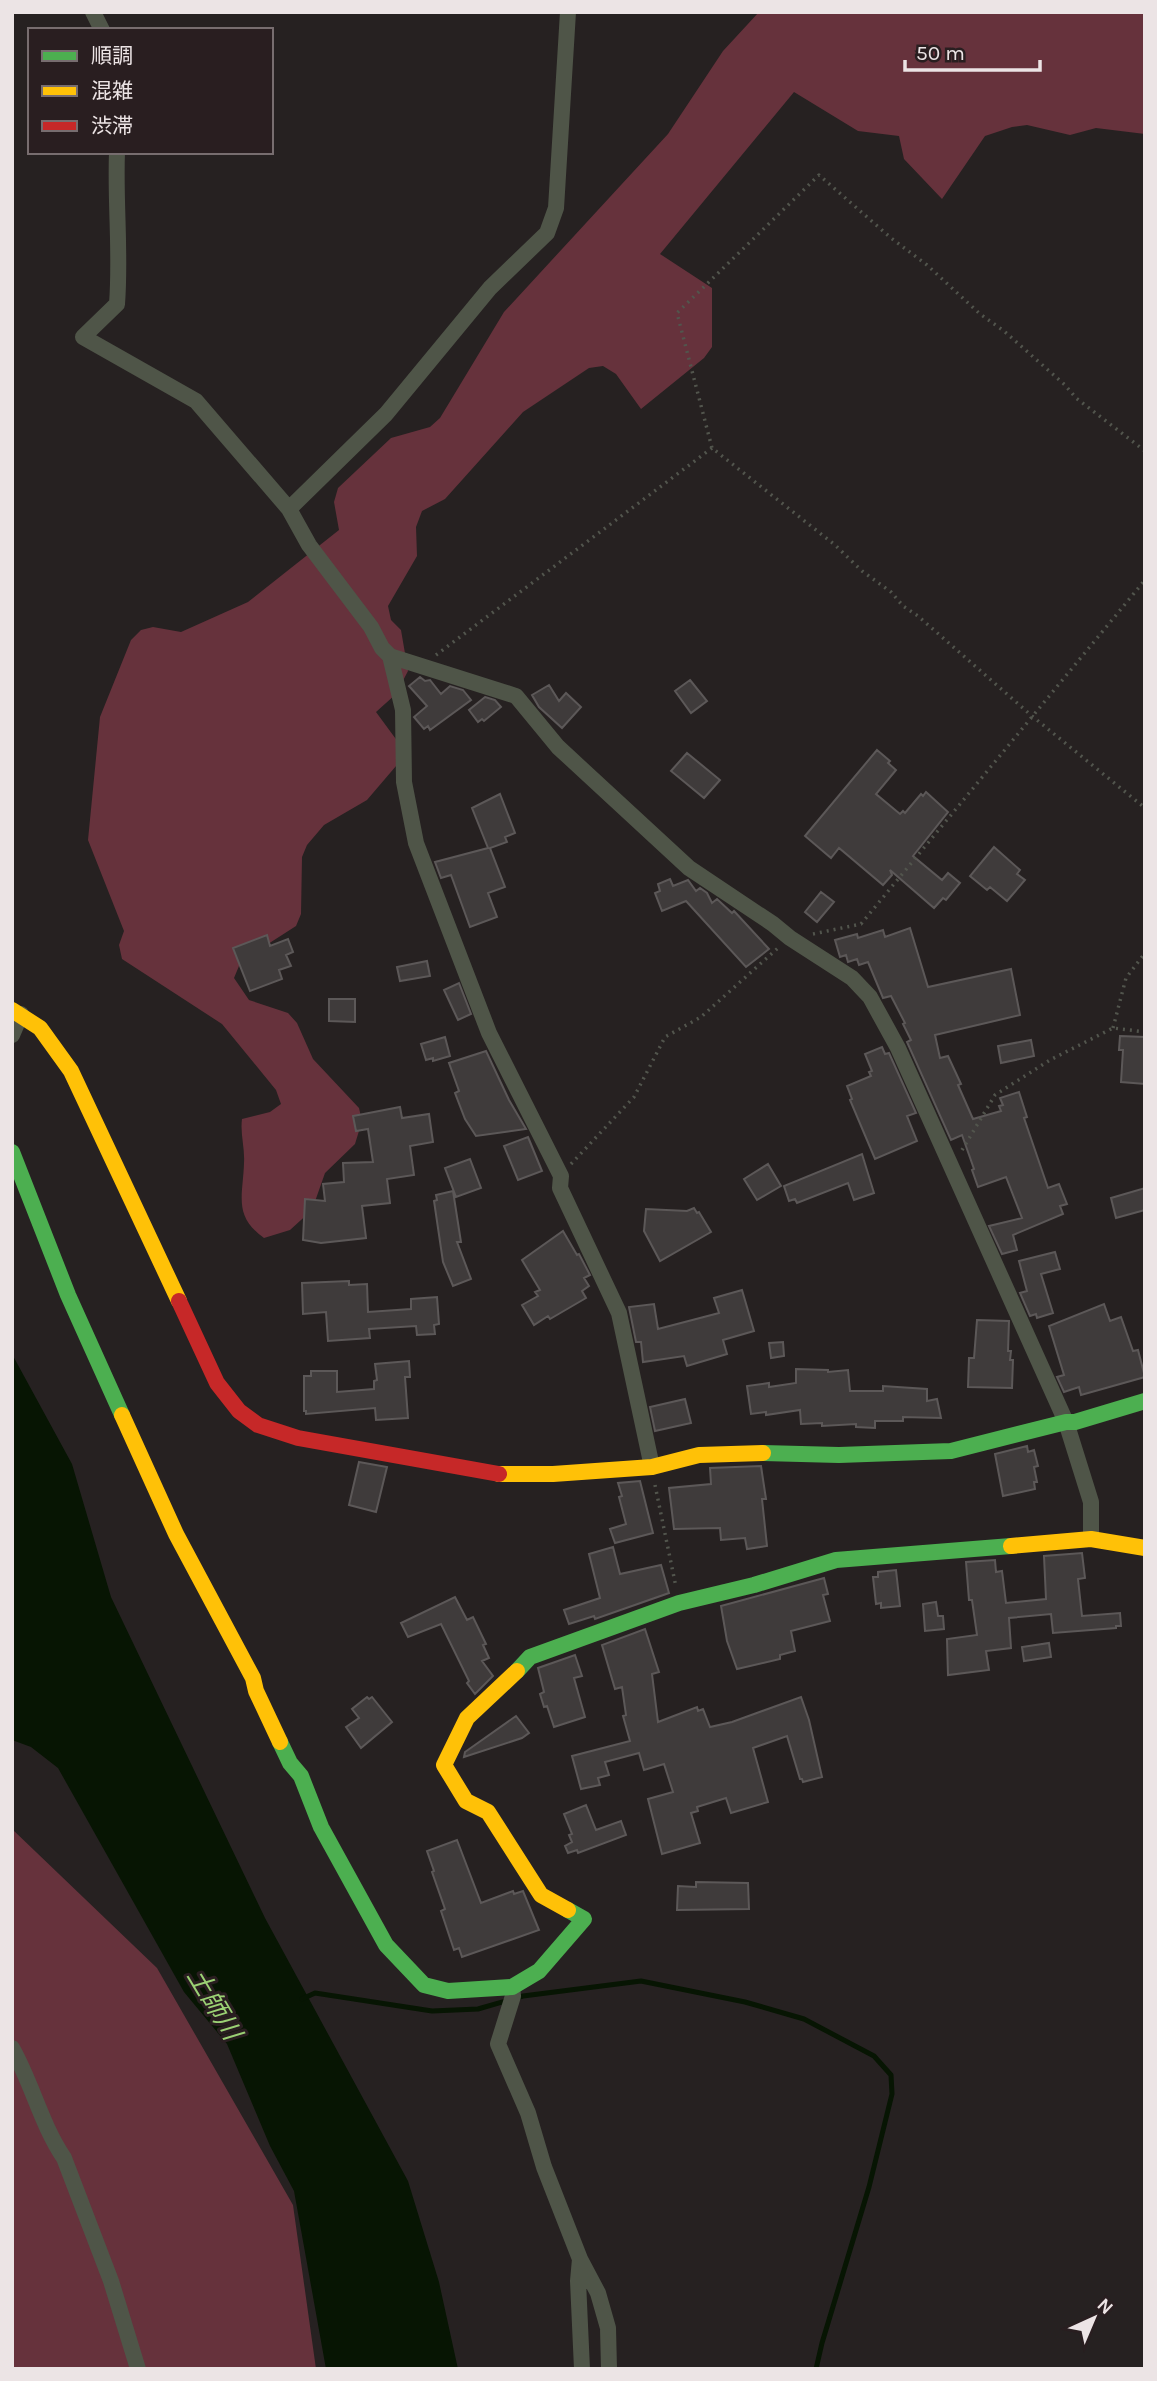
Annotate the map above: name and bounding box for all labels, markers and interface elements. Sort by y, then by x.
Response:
legend [28,28,273,154]
scale bar [905,28,1040,72]
text: 50 m [916,41,965,65]
text: 順調 [91,44,133,68]
text: 混雑 [91,79,133,103]
text: 渋滞 [91,114,133,138]
water label: 土師川 [181,1963,249,2048]
north arrow [1059,2283,1129,2353]
text: N [1093,2294,1118,2319]

